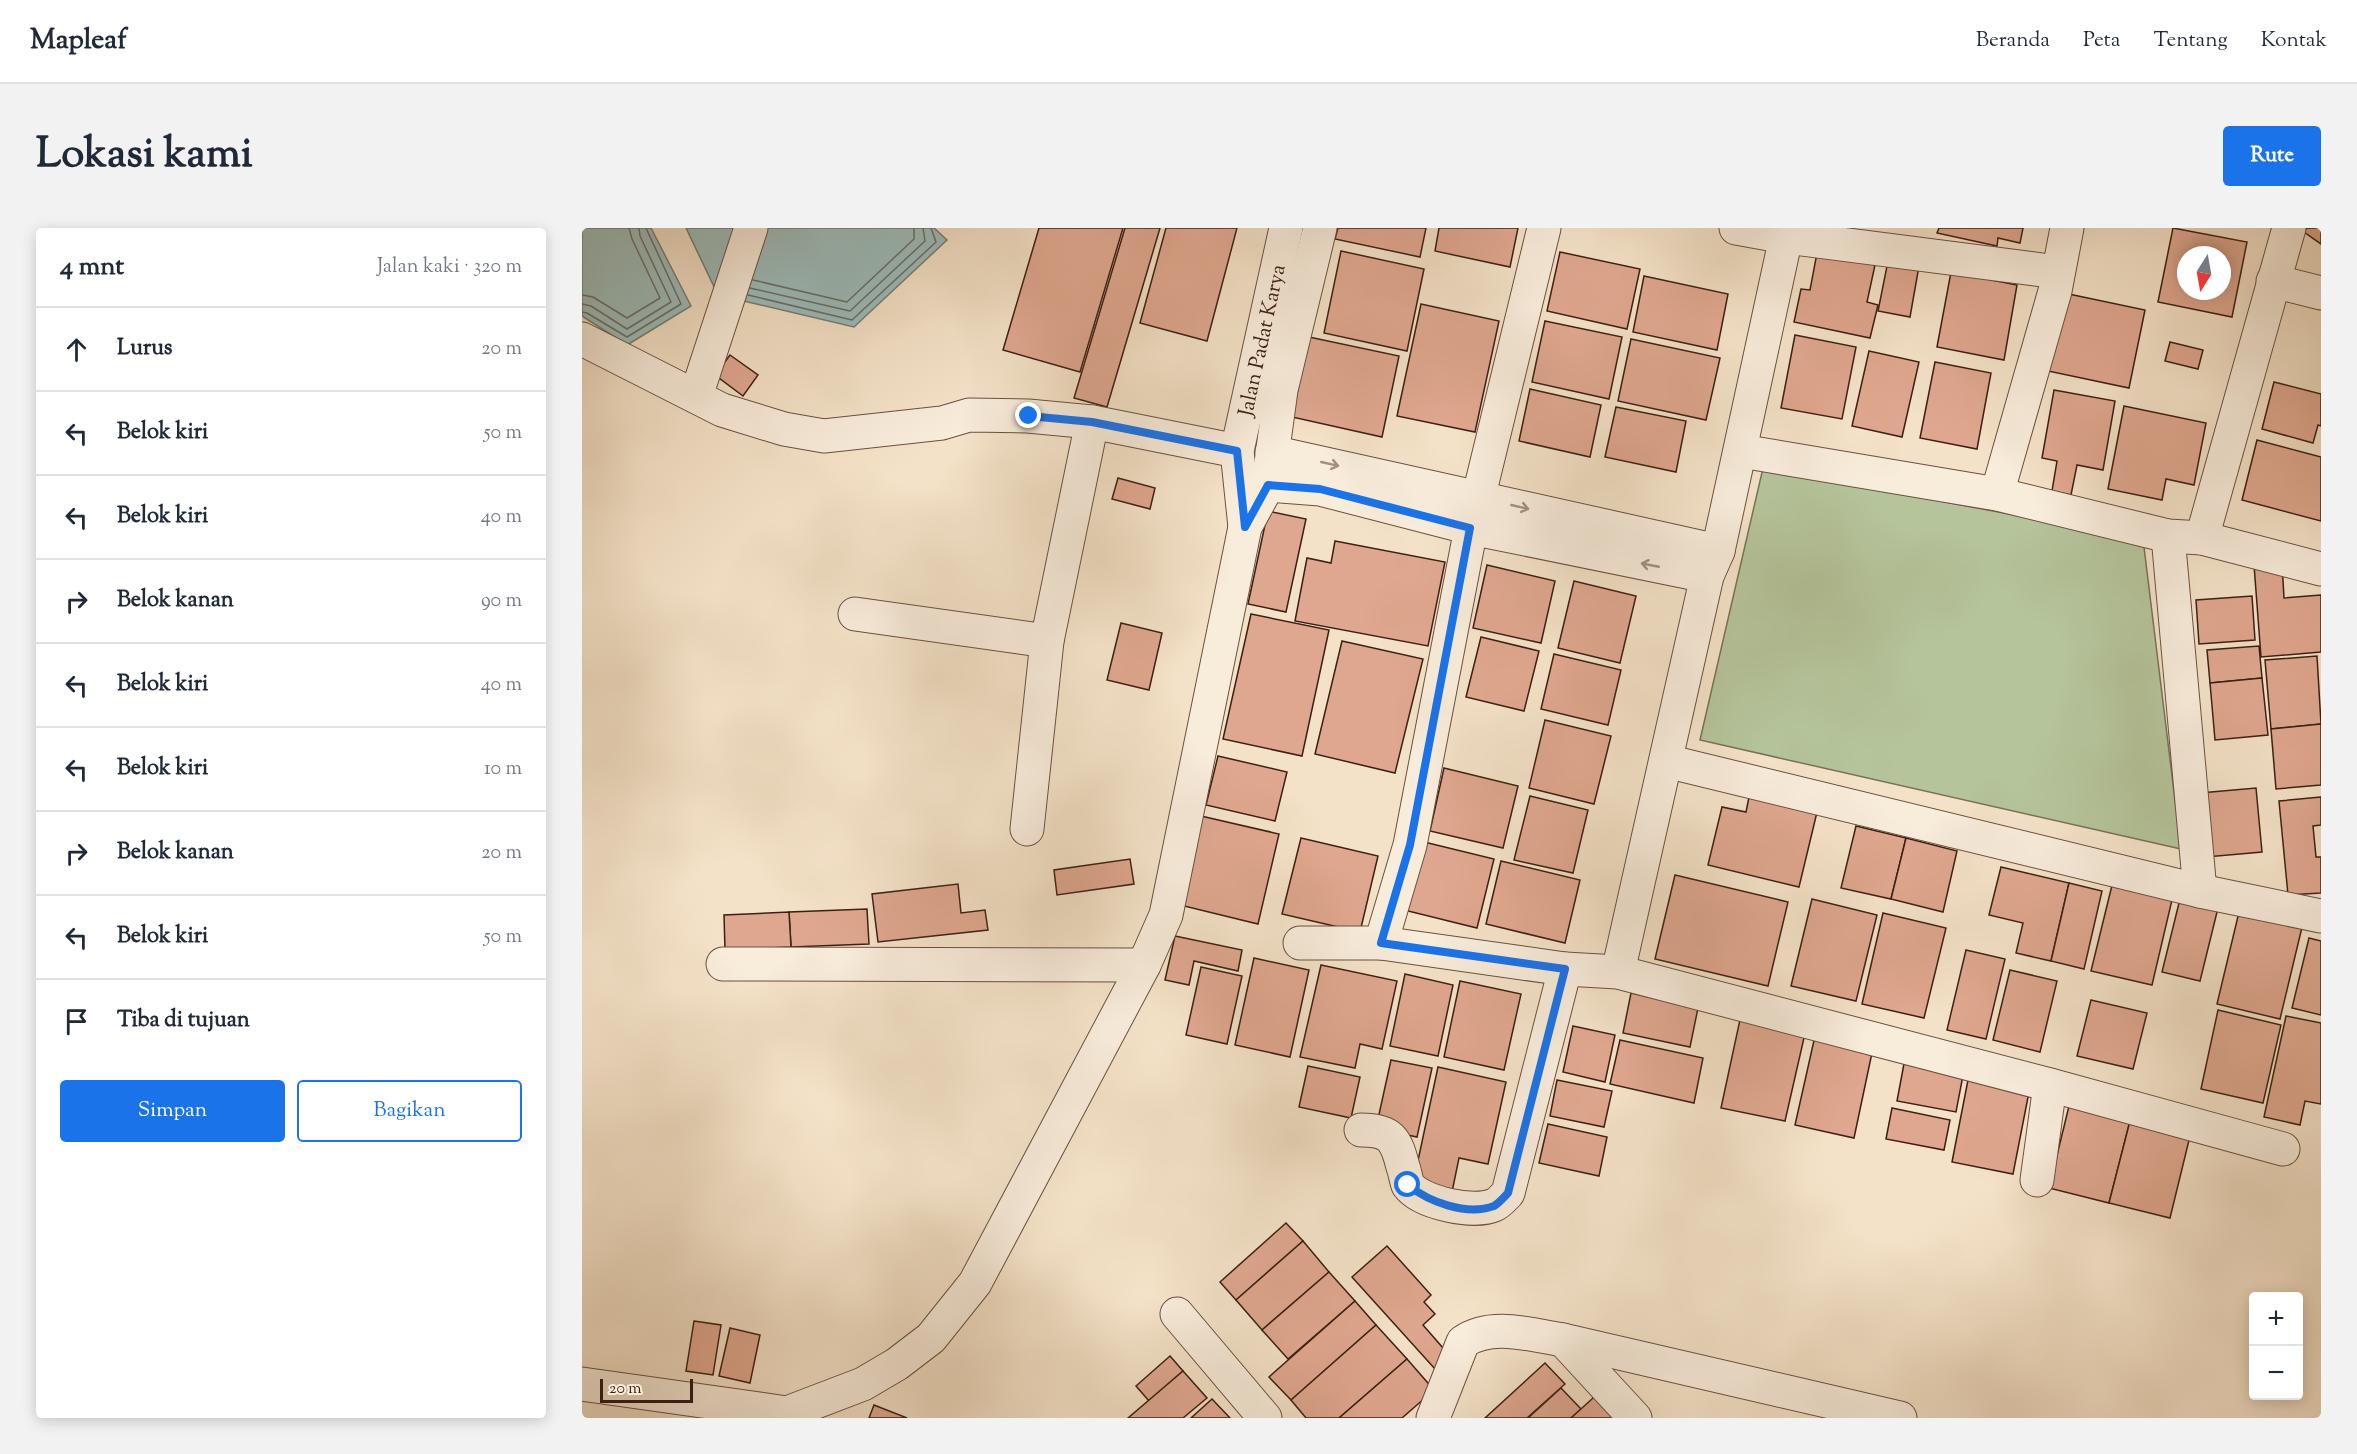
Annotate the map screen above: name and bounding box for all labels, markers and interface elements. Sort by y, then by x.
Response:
text: Mapleaf [30,21,127,61]
text: Beranda [1976,26,2050,56]
text: Peta [2083,26,2121,56]
text: Tentang [2154,26,2228,56]
text: Kontak [2261,26,2327,56]
text: Lokasi kami [36,126,253,186]
button: Rute [2223,126,2321,186]
north arrow [2177,246,2231,300]
text: 4 mnt [60,249,124,286]
text: Jalan kaki · 320 m [377,253,522,282]
street label: Jalan Padat Karya [1232,261,1295,420]
icon: ahead [60,333,93,366]
text: Lurus [117,333,173,365]
text: 20 m [481,335,522,364]
route end [1015,402,1041,428]
icon: left [60,417,93,450]
text: Belok kiri [117,417,208,449]
text: 50 m [484,419,522,448]
one-way arrow [1320,459,1339,471]
icon: left [60,501,93,534]
text: Belok kiri [117,501,208,533]
one-way arrow [1510,502,1529,514]
text: 40 m [481,503,522,532]
one-way arrow [1640,559,1660,570]
icon: right [60,585,93,618]
text: Belok kanan [117,585,234,617]
text: 90 m [481,587,522,616]
icon: left [60,669,93,702]
text: Belok kiri [117,669,208,701]
text: 40 m [481,671,522,700]
icon: left [60,753,93,786]
text: Belok kiri [117,753,208,785]
text: 10 m [484,755,522,784]
icon: right [60,837,93,870]
text: Belok kanan [117,837,234,869]
text: 20 m [481,839,522,868]
icon: left [60,921,93,954]
text: Belok kiri [117,921,208,953]
text: 50 m [484,923,522,952]
icon: arrive [60,1005,93,1038]
text: Tiba di tujuan [117,1005,250,1037]
button: Simpan [60,1080,285,1142]
button: Bagikan [297,1080,522,1142]
route start [1394,1171,1420,1197]
map controls [2249,1292,2303,1400]
button: + [2249,1292,2303,1346]
button: − [2249,1346,2303,1400]
scale bar [600,1376,693,1404]
text: 20 m [609,1378,642,1401]

